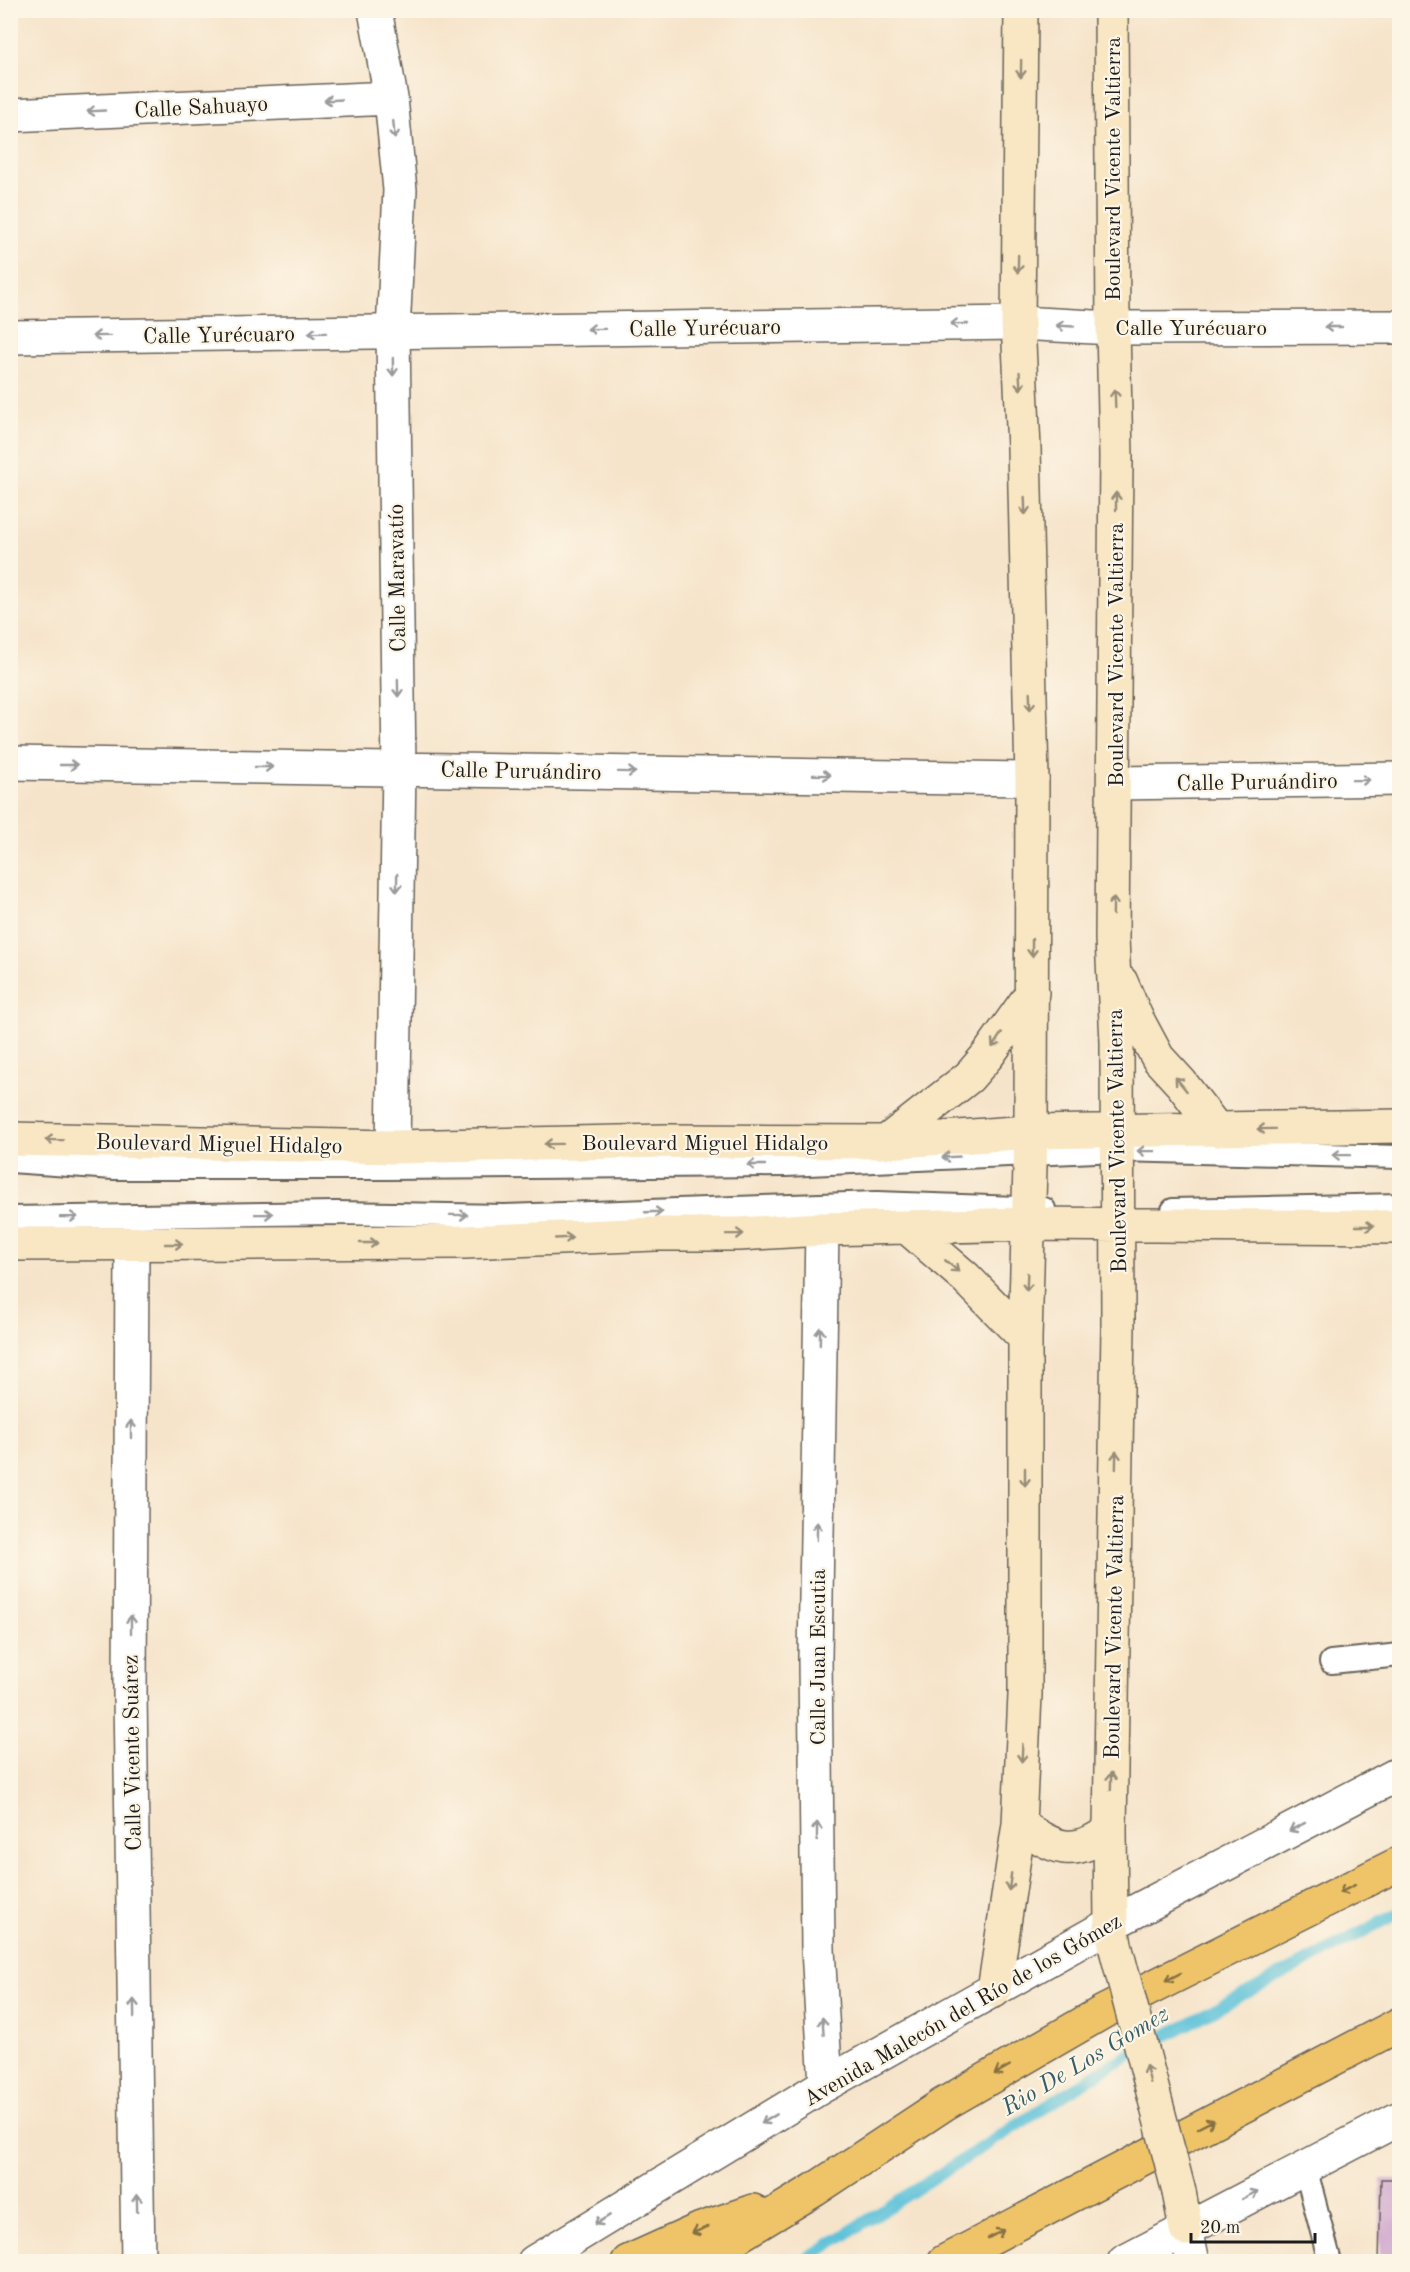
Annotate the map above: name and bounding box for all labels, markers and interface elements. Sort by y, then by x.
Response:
street label: Boulevard Vicente Valtierra [1103,37,1125,301]
one-way arrow [1015,58,1027,78]
street label: Calle Sahuayo [134,94,269,122]
one-way arrow [323,95,343,106]
one-way arrow [86,105,106,116]
one-way arrow [389,120,400,140]
one-way arrow [1013,253,1024,273]
street label: Calle Yurécuaro [629,317,781,341]
one-way arrow [950,318,970,330]
street label: Calle Yurécuaro [1115,318,1267,340]
one-way arrow [1056,320,1076,331]
one-way arrow [1324,321,1344,333]
one-way arrow [587,323,607,335]
street label: Calle Yurécuaro [143,324,295,348]
one-way arrow [308,327,328,339]
one-way arrow [92,330,112,342]
one-way arrow [388,357,399,377]
one-way arrow [1015,371,1026,391]
one-way arrow [1109,388,1120,408]
one-way arrow [1110,491,1122,511]
one-way arrow [1019,496,1031,516]
street label: Calle Maravatío [386,503,410,652]
street label: Boulevard Vicente Valtierra [1106,523,1128,787]
one-way arrow [392,677,403,697]
one-way arrow [1024,691,1036,711]
one-way arrow [58,759,78,771]
street label: Calle Puruándiro [440,760,602,784]
one-way arrow [253,761,273,773]
one-way arrow [616,766,636,778]
one-way arrow [811,769,831,781]
street label: Calle Puruándiro [1176,771,1338,795]
one-way arrow [1351,774,1371,785]
one-way arrow [391,872,403,892]
one-way arrow [1107,896,1118,916]
one-way arrow [1026,938,1038,958]
street label: Boulevard Vicente Valtierra [1105,1008,1131,1273]
one-way arrow [991,1031,1003,1048]
one-way arrow [1174,1077,1188,1092]
one-way arrow [1256,1123,1276,1134]
street label: Boulevard Miguel Hidalgo [95,1132,343,1158]
street label: Boulevard Miguel Hidalgo [582,1133,828,1155]
one-way arrow [44,1134,64,1145]
one-way arrow [544,1138,564,1149]
one-way arrow [1137,1145,1157,1157]
one-way arrow [1332,1150,1352,1161]
one-way arrow [942,1152,962,1163]
one-way arrow [747,1159,767,1171]
one-way arrow [643,1206,663,1217]
one-way arrow [253,1208,273,1220]
one-way arrow [448,1209,468,1221]
one-way arrow [58,1211,78,1223]
one-way arrow [1354,1220,1374,1232]
one-way arrow [724,1228,744,1240]
one-way arrow [553,1232,573,1244]
one-way arrow [358,1237,378,1249]
one-way arrow [163,1238,183,1250]
one-way arrow [944,1259,959,1273]
one-way arrow [1022,1272,1033,1292]
one-way arrow [814,1326,826,1346]
one-way arrow [125,1420,137,1440]
one-way arrow [1110,1451,1122,1471]
one-way arrow [1019,1467,1031,1487]
street label: Boulevard Vicente Valtierra [1102,1494,1128,1760]
one-way arrow [811,1521,823,1541]
street label: Calle Juan Escutia [808,1568,830,1745]
one-way arrow [125,1615,137,1635]
street label: Calle Vicente Suárez [120,1655,146,1851]
one-way arrow [1017,1743,1028,1763]
one-way arrow [1105,1772,1117,1792]
one-way arrow [811,1821,823,1841]
one-way arrow [1288,1822,1306,1834]
one-way arrow [1005,1871,1016,1891]
one-way arrow [1339,1884,1357,1895]
street label: Avenida Malecón del Río de los Gómez [800,1910,1126,2111]
one-way arrow [1164,1971,1182,1983]
one-way arrow [129,1999,140,2019]
water label: Rio De Los Gomez [997,2002,1174,2122]
one-way arrow [817,2016,828,2036]
one-way arrow [994,2065,1011,2077]
one-way arrow [1142,2065,1154,2084]
one-way arrow [761,2114,778,2126]
one-way arrow [1196,2118,1214,2129]
one-way arrow [1241,2189,1259,2200]
one-way arrow [131,2194,143,2214]
scale bar [1191,2206,1316,2244]
one-way arrow [594,2215,611,2227]
text: 20 m [1200,2219,1240,2237]
one-way arrow [691,2225,709,2236]
one-way arrow [986,2228,1004,2239]

